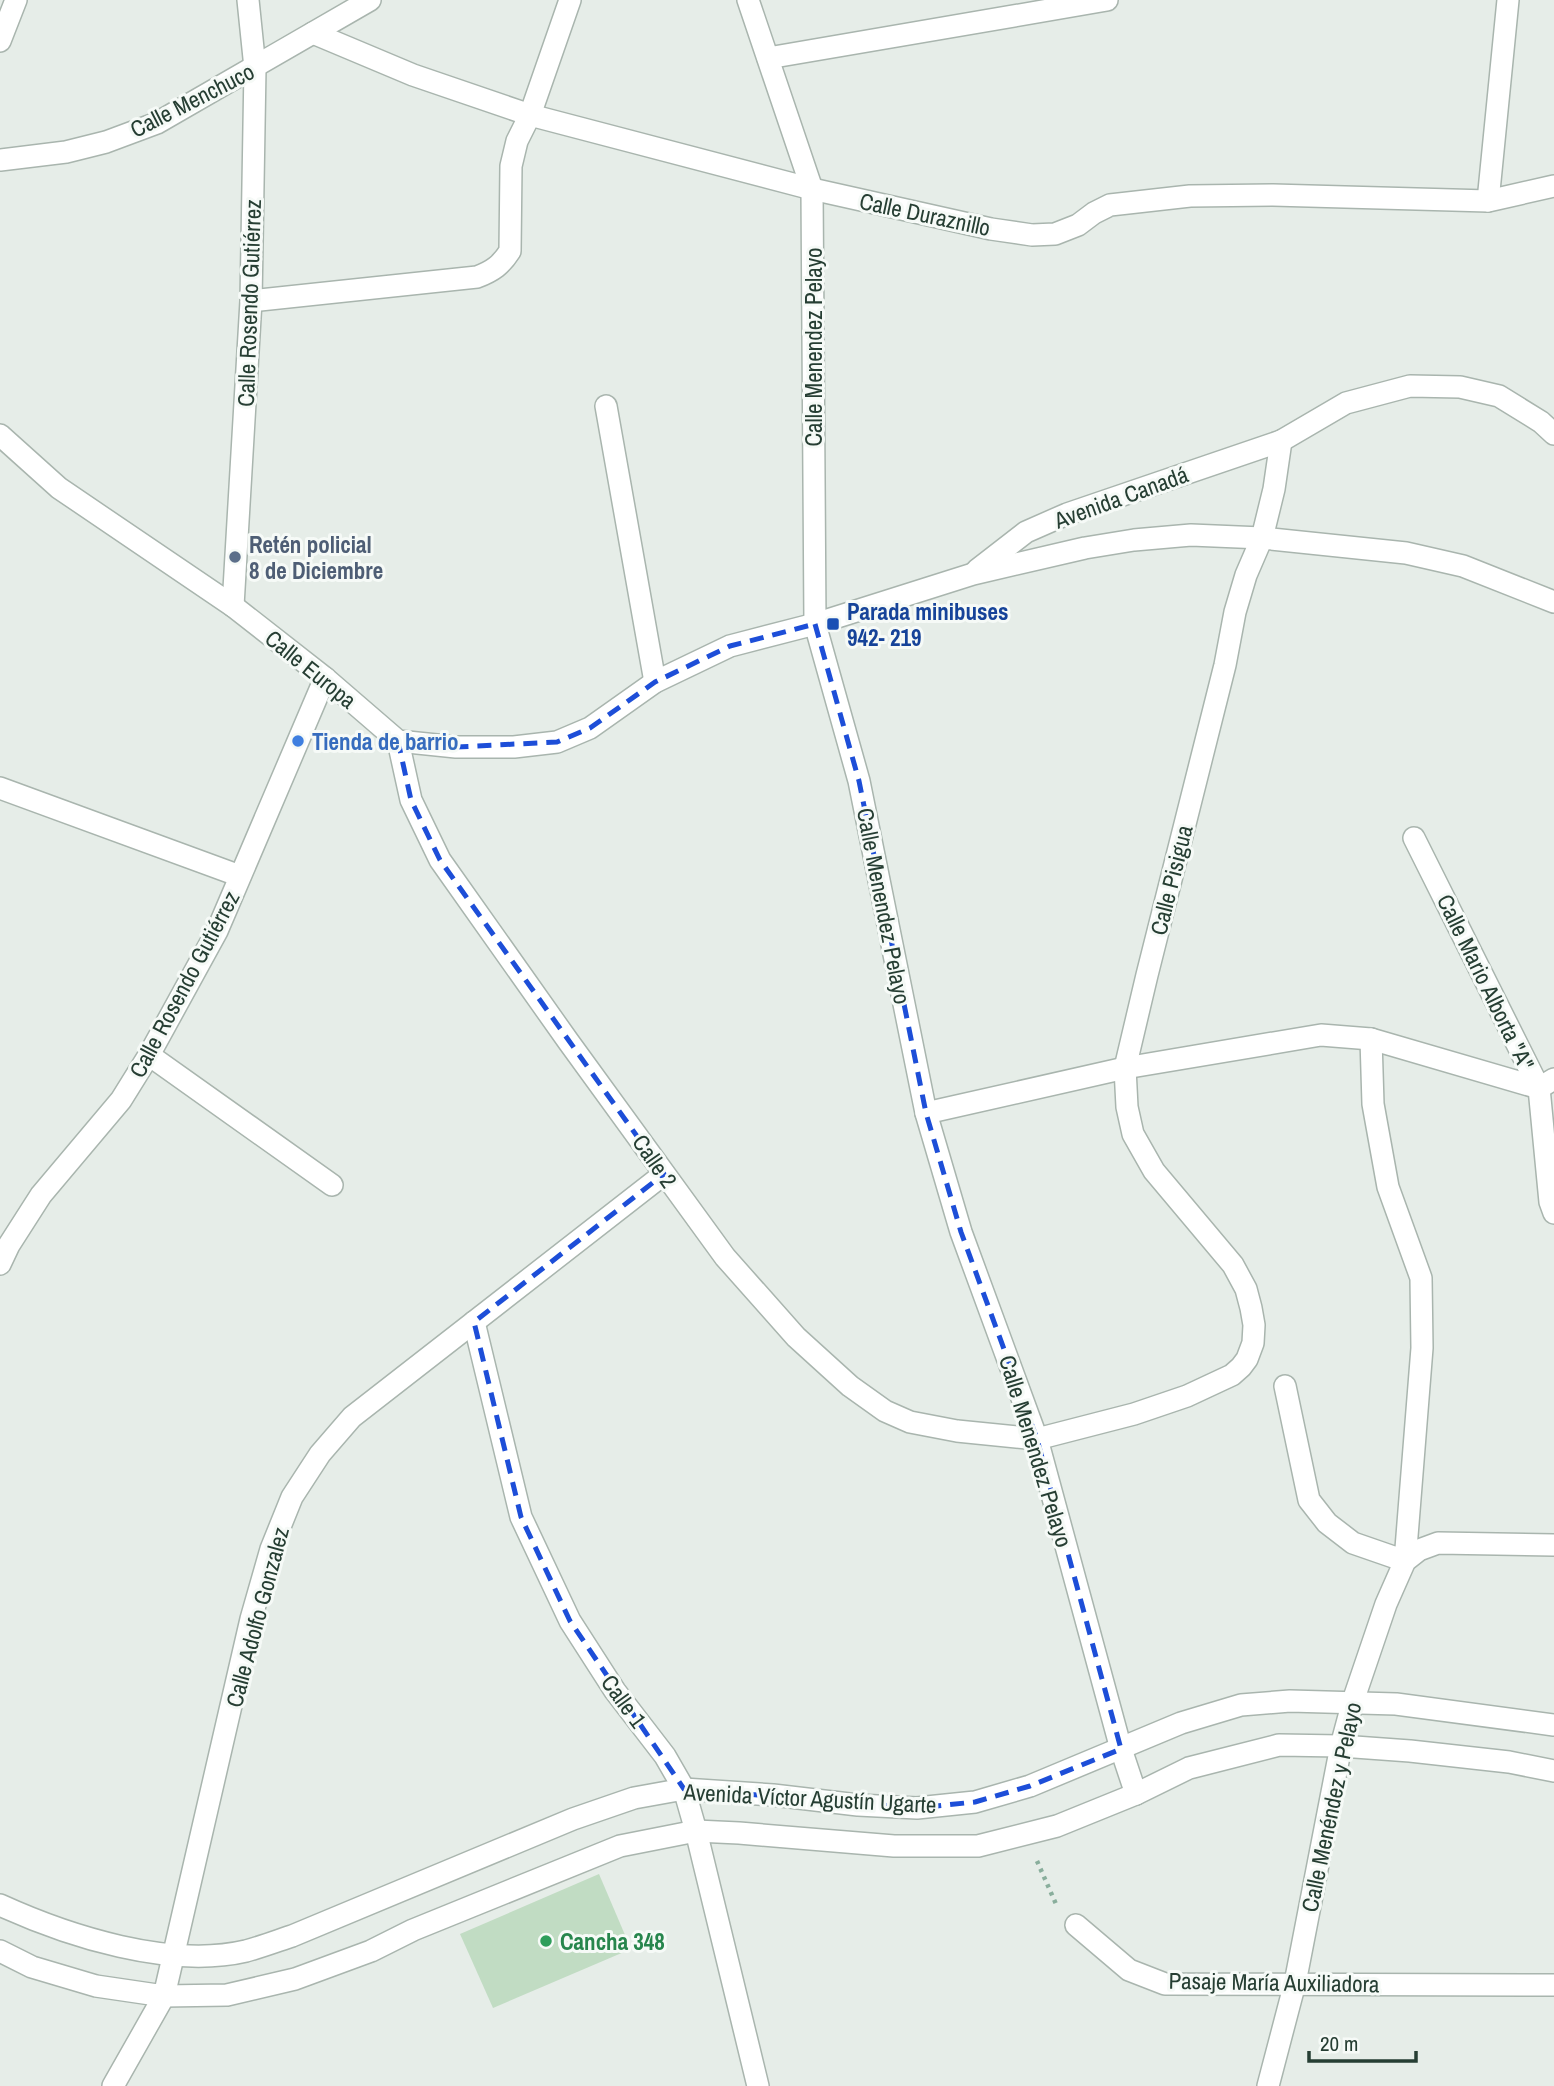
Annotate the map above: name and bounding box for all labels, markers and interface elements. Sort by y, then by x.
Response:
street label: Calle Menchuco [125,55,259,145]
street label: Calle Duraznillo [857,185,993,243]
street label: Calle Rosendo Gutiérrez [230,199,268,407]
street label: Calle Menendez Pelayo [798,247,829,447]
street label: Avenida Canadá [1049,458,1193,536]
place label: Retén policial 8 de Diciembre [249,529,383,586]
marker: Retén policial 8 de Diciembre [227,549,243,565]
place label: Parada minibuses 942- 219 [847,596,1008,653]
marker: Parada minibuses 942- 219 [825,616,841,632]
street label: Calle Europa [259,623,364,716]
place label: Tienda de barrio [312,726,458,757]
marker: Tienda de barrio [290,733,306,749]
street label: Calle Menendez Pelayo [850,805,918,1007]
street label: Calle Pisigua [1142,821,1200,938]
street label: Calle Rosendo Gutiérrez [122,885,246,1083]
street label: Calle Mario Alborta "A" [1430,889,1542,1075]
street label: Calle 2 [625,1128,685,1194]
street label: Calle Menendez Pelayo [992,1351,1080,1551]
street label: Calle Adolfo Gonzalez [218,1523,296,1711]
street label: Calle 1 [594,1668,654,1734]
street label: Calle Menéndez y Pelayo [1294,1699,1368,1915]
street label: Avenida Víctor Agustín Ugarte [682,1776,937,1820]
place label: Cancha 348 [560,1926,665,1957]
marker: Cancha 348 [538,1933,554,1949]
street label: Pasaje María Auxiliadora [1168,1965,1380,1999]
scale bar [1309,2020,1416,2064]
text: 20 m [1320,2029,1358,2058]

